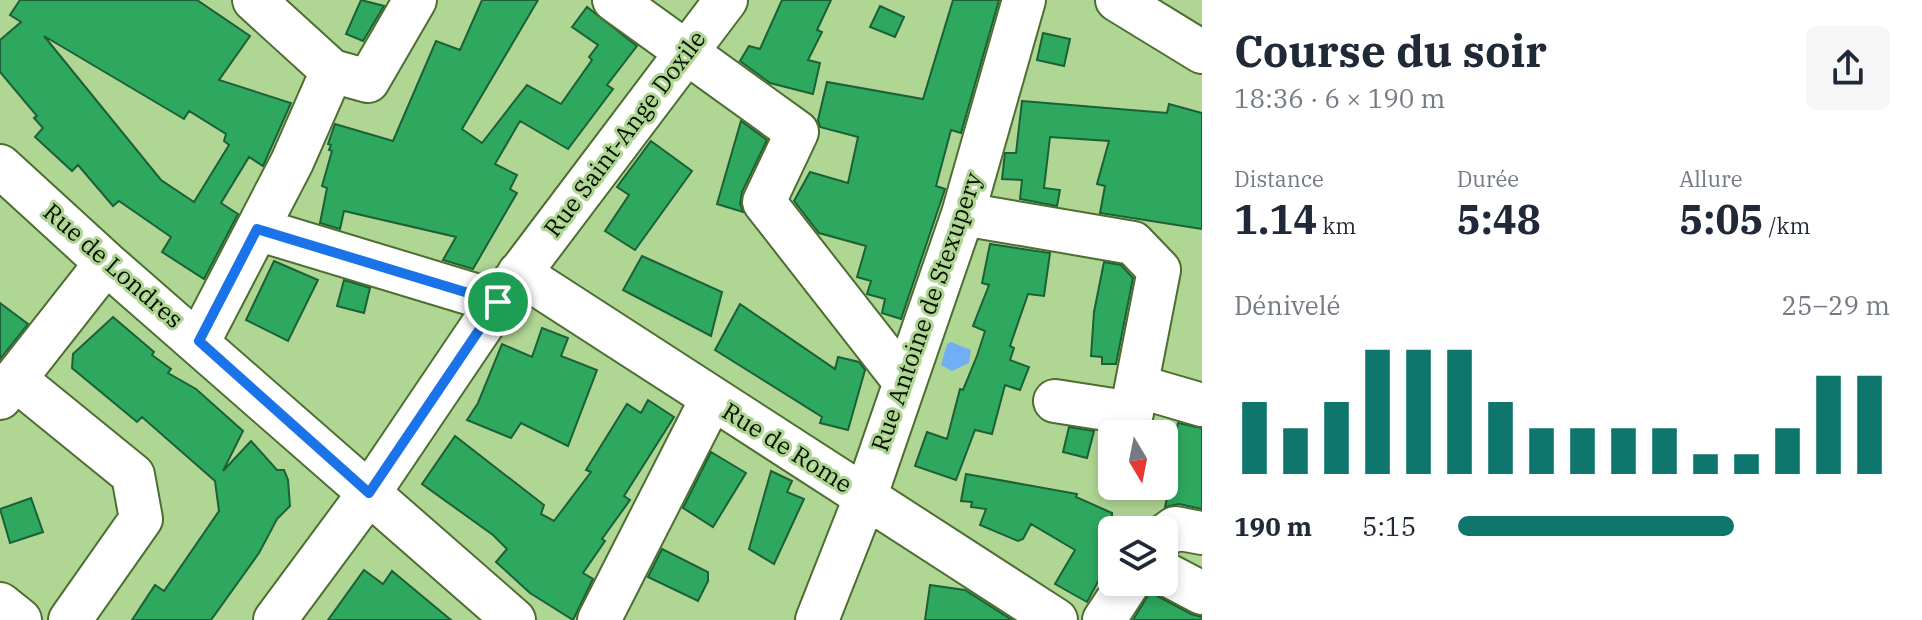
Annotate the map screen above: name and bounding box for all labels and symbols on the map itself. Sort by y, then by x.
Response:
street label: Rue Saint-Ange Doxile [536,24,712,243]
street label: Rue Antoine de Stexupery [863,168,989,455]
street label: Rue de Londres [37,196,190,335]
pin [464,268,532,336]
street label: Rue de Rome [717,395,858,500]
north arrow [1098,420,1178,500]

